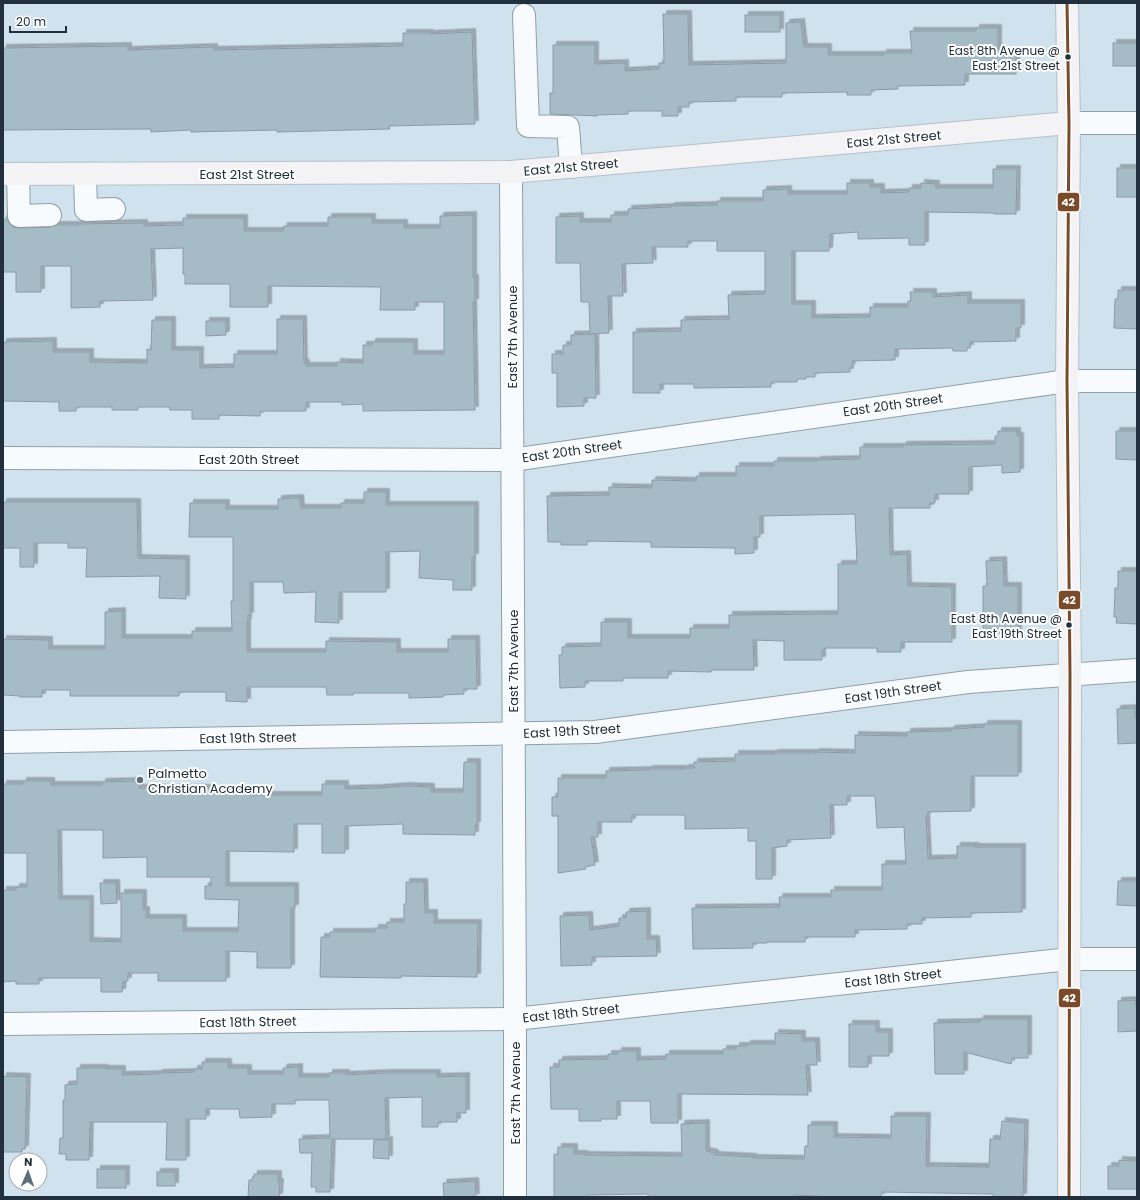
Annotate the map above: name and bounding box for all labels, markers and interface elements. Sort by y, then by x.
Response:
scale bar [10,8,66,34]
text: 20 m [16,13,46,30]
place label: East 8th Avenue @ East 21st Street [949,42,1060,74]
marker: East 8th Avenue @ East 21st Street [1063,52,1073,62]
street label: East 21st Street [846,125,942,153]
street label: East 21st Street [523,153,619,181]
street label: East 21st Street [199,165,295,184]
line badge: 42 [1057,192,1080,212]
text: 42 [1061,194,1075,210]
street label: East 7th Avenue [503,286,522,388]
street label: East 20th Street [842,389,944,421]
street label: East 20th Street [521,435,623,467]
street label: East 20th Street [199,450,300,469]
line badge: 42 [1058,590,1081,610]
text: 42 [1062,592,1076,608]
street label: East 7th Avenue [504,610,523,712]
place label: East 8th Avenue @ East 19th Street [951,610,1062,642]
marker: East 8th Avenue @ East 19th Street [1064,620,1074,630]
street label: East 19th Street [843,676,943,708]
street label: East 19th Street [523,719,621,743]
street label: East 19th Street [199,728,297,748]
place label: Palmetto Christian Academy [148,764,273,798]
marker: Palmetto Christian Academy [135,775,145,785]
street label: East 18th Street [844,963,943,993]
line badge: 42 [1058,988,1081,1008]
text: 42 [1062,990,1076,1006]
street label: East 18th Street [522,998,621,1028]
street label: East 18th Street [199,1012,297,1032]
street label: East 7th Avenue [506,1042,525,1144]
north arrow [8,1152,48,1192]
text: N [24,1154,33,1170]

